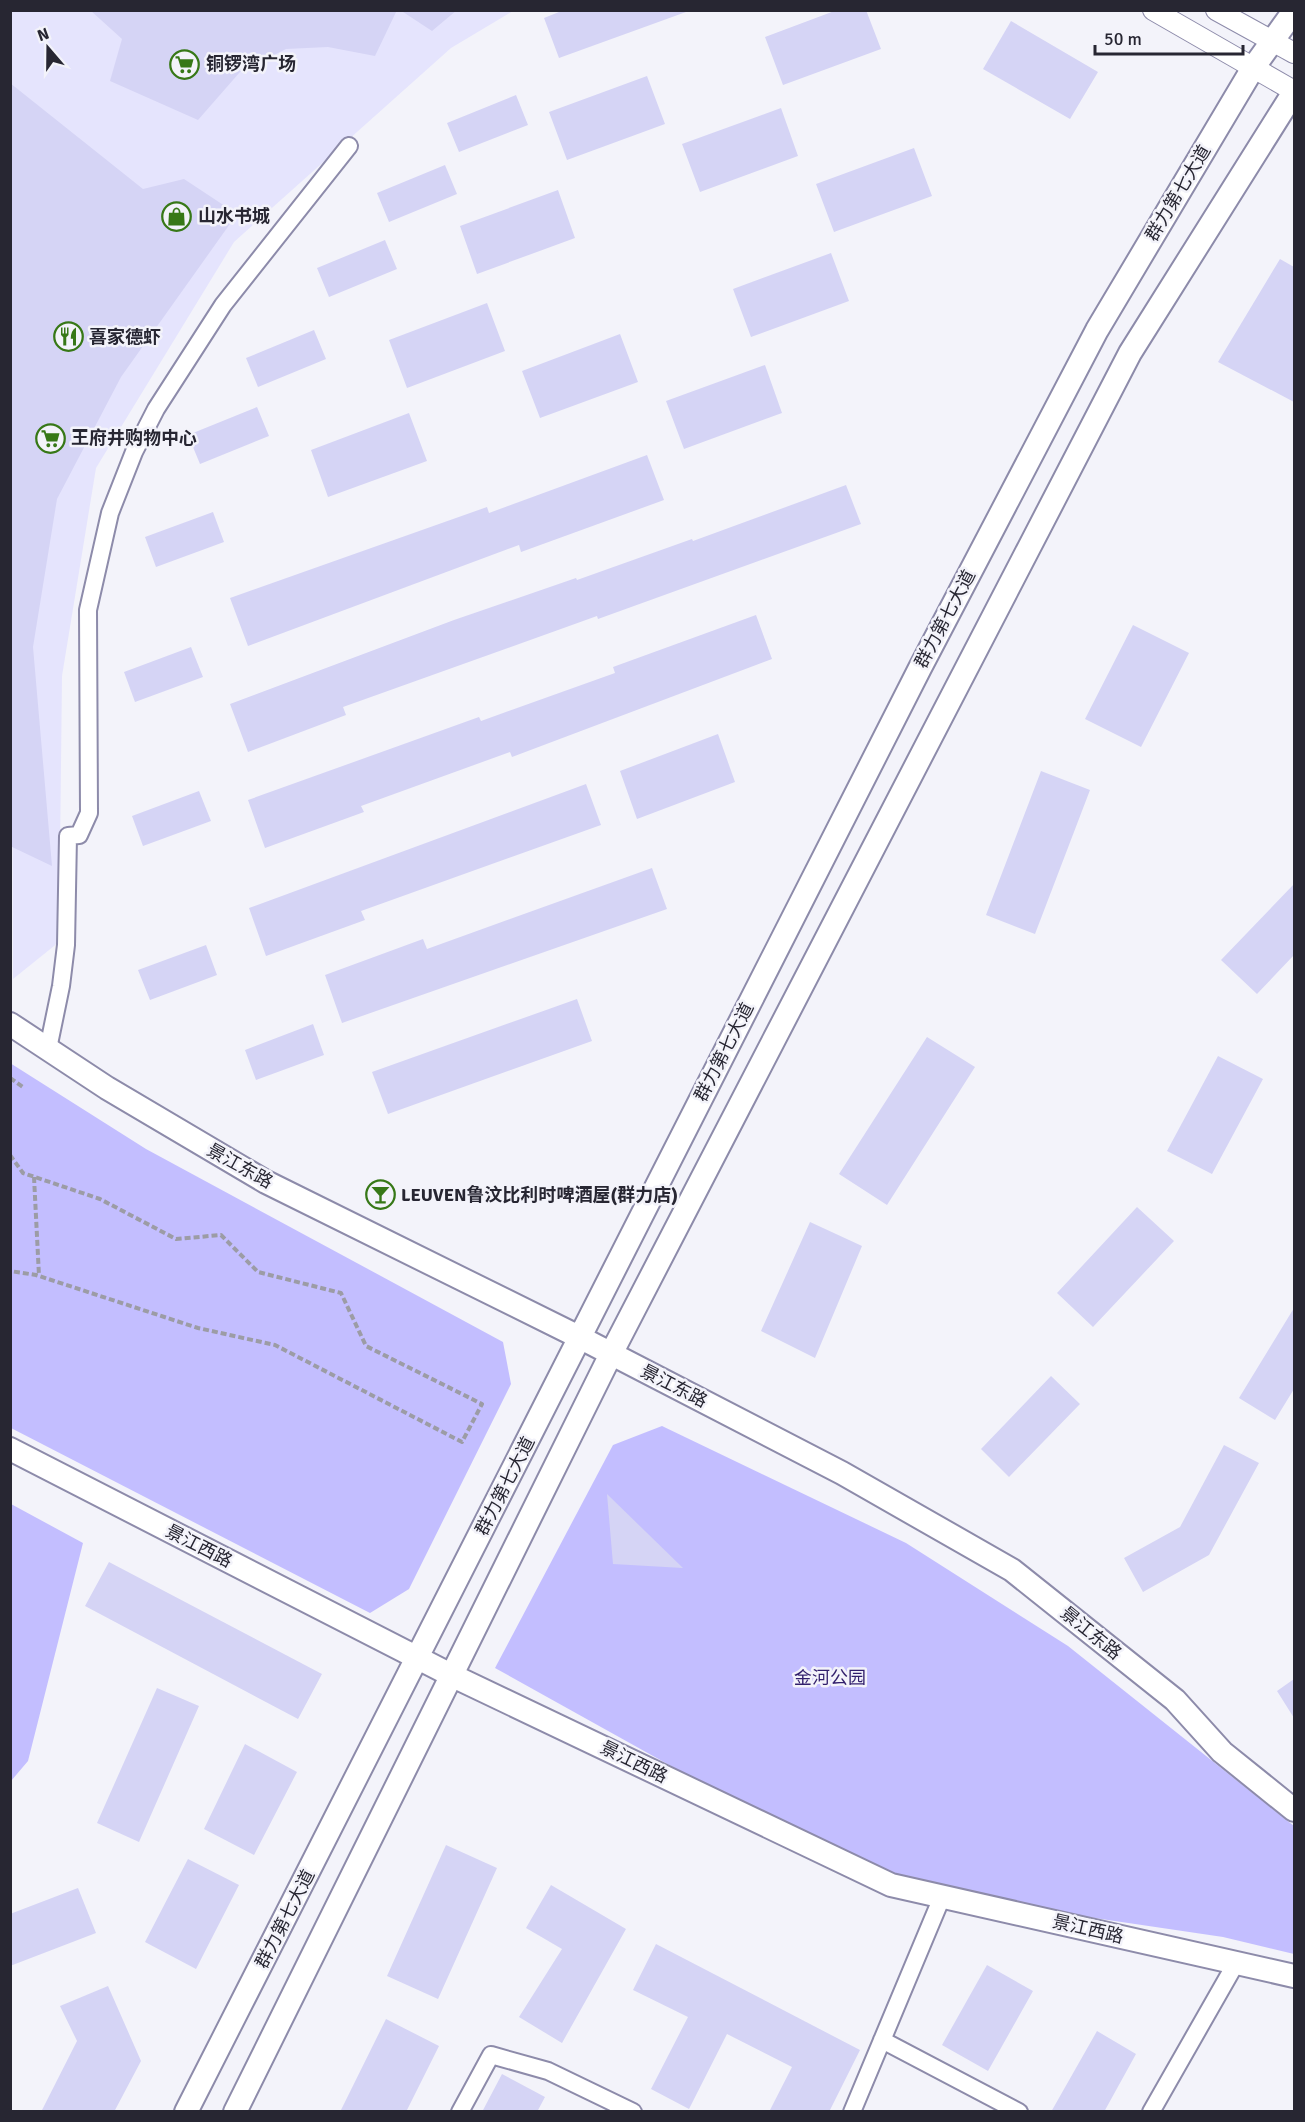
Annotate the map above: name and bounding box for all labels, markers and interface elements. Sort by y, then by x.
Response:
north arrow [18,18,78,78]
scale bar [1095,18,1244,56]
text: N [35,24,52,46]
text: 50 m [1104,28,1142,50]
supermarket icon: 铜锣湾广场 [169,48,201,80]
place label: 铜锣湾广场 [206,53,296,75]
street label: 群力第七大道 [1141,141,1215,245]
shop icon: 山水书城 [161,200,193,232]
place label: 山水书城 [198,205,270,227]
restaurant icon: 喜家德虾 [52,321,84,353]
place label: 喜家德虾 [89,326,161,348]
supermarket icon: 王府井购物中心 [34,422,66,454]
place label: 王府井购物中心 [71,427,197,449]
street label: 群力第七大道 [910,566,980,672]
street label: 群力第七大道 [690,999,758,1105]
street label: 景江东路 [203,1139,277,1193]
bar icon: LEUVEN鲁汶比利时啤酒屋(群力店) [364,1179,396,1211]
place label: LEUVEN鲁汶比利时啤酒屋(群力店) [401,1184,678,1206]
street label: 景江东路 [637,1360,711,1412]
street label: 群力第七大道 [471,1433,539,1539]
street label: 景江西路 [162,1520,236,1572]
street label: 景江东路 [1056,1602,1126,1664]
park label: 金河公园 [794,1667,866,1689]
street label: 景江西路 [597,1736,671,1788]
street label: 群力第七大道 [251,1866,319,1972]
street label: 景江西路 [1050,1910,1126,1948]

